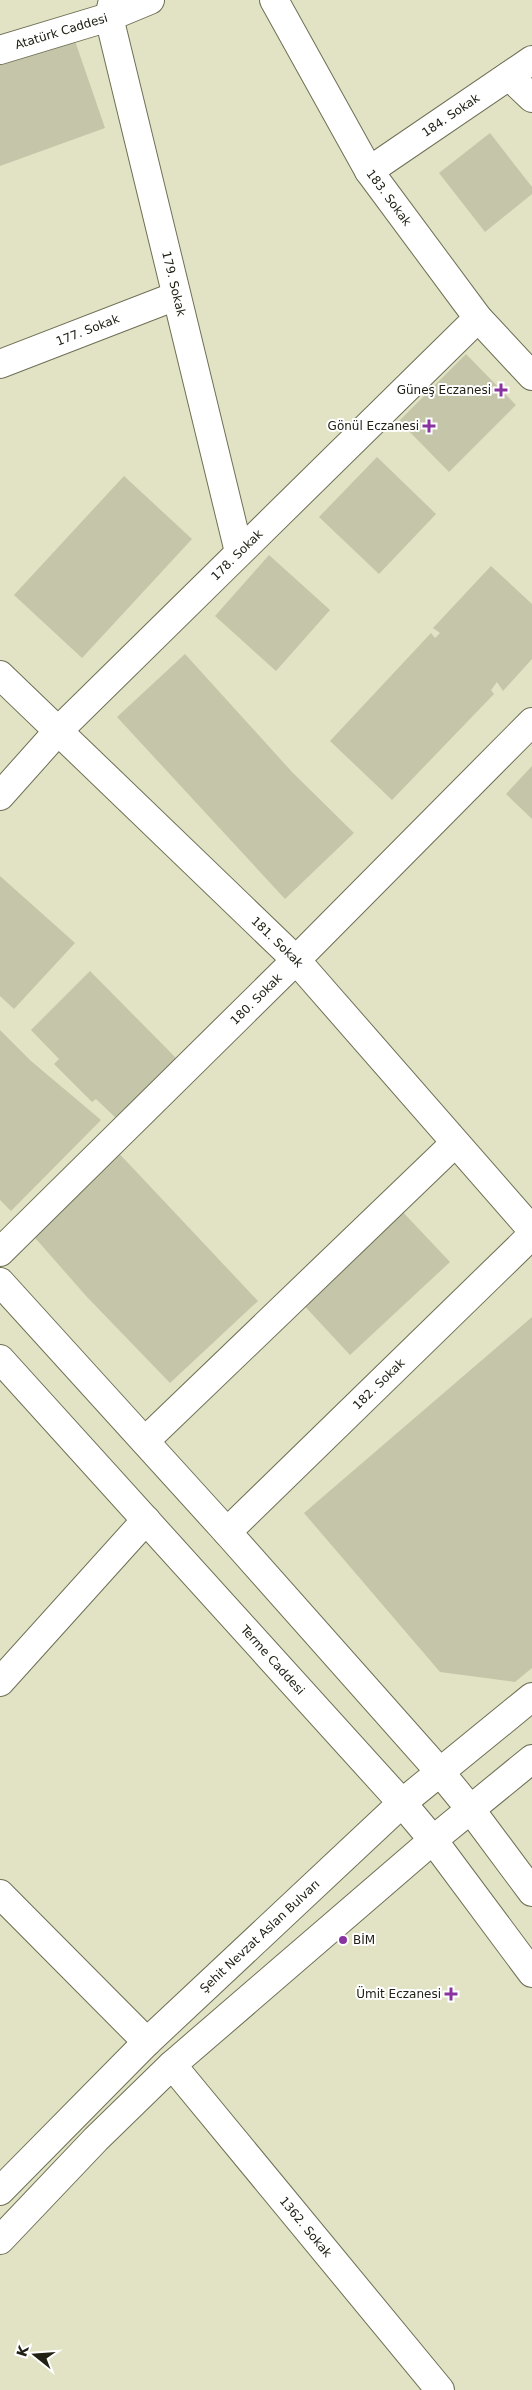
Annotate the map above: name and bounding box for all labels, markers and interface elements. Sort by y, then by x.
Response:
street label: Atatürk Caddesi [13,11,109,52]
street label: 184. Sokak [419,91,482,140]
street label: 183. Sokak [363,167,414,229]
street label: 179. Sokak [159,250,189,318]
street label: 177. Sokak [54,312,121,349]
place label: Güneş Eczanesi [397,383,491,397]
marker: Güneş Eczanesi [495,384,507,396]
place label: Gönül Eczanesi [328,419,419,433]
marker: Gönül Eczanesi [423,420,435,432]
street label: 178. Sokak [208,527,266,583]
street label: 181. Sokak [248,914,306,970]
street label: 180. Sokak [228,971,285,1028]
street label: 182. Sokak [350,1356,408,1412]
street label: Terme Caddesi [237,1622,307,1697]
street label: Şehit Nevzat Aslan Bulvarı [197,1877,323,1996]
place label: BİM [353,1932,375,1947]
marker: BİM [337,1934,349,1946]
place label: Ümit Eczanesi [356,1985,441,2001]
marker: Ümit Eczanesi [445,1988,457,2000]
street label: 1362. Sokak [277,2194,335,2260]
north arrow [10,2330,60,2380]
text: K [13,2343,32,2359]

